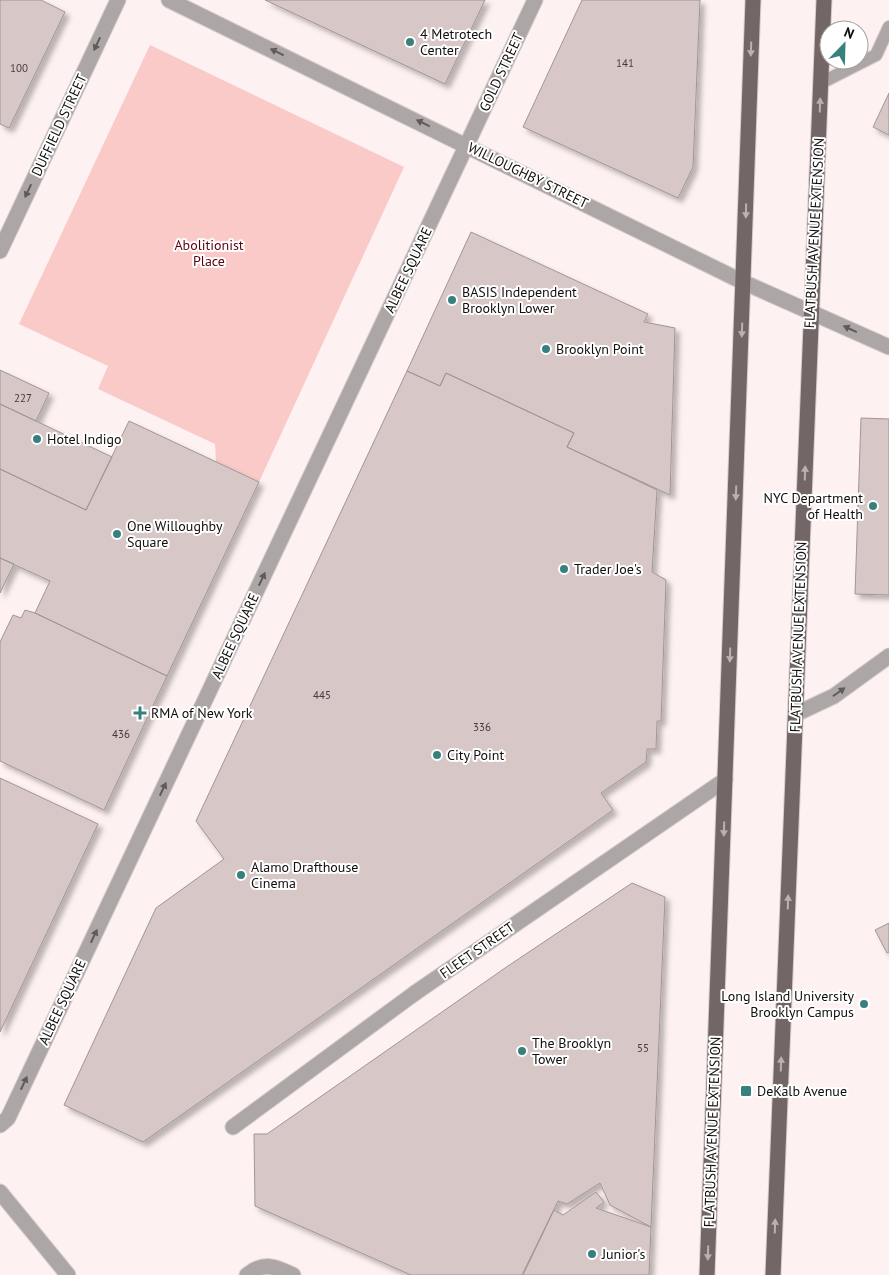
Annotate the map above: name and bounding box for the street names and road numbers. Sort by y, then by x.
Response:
street label: GOLD STREET [475,30,527,114]
street label: DUFFIELD STREET [27,71,91,179]
street label: FLATBUSH AVENUE EXTENSION [800,137,828,329]
street label: WILLOUGHBY STREET [465,138,591,212]
street label: ALBEE SQUARE [380,224,436,316]
street label: FLATBUSH AVENUE EXTENSION [786,541,810,733]
street label: ALBEE SQUARE [207,590,263,682]
street label: FLEET STREET [436,918,518,982]
street label: ALBEE SQUARE [34,956,90,1048]
street label: FLATBUSH AVENUE EXTENSION [700,1036,724,1228]

